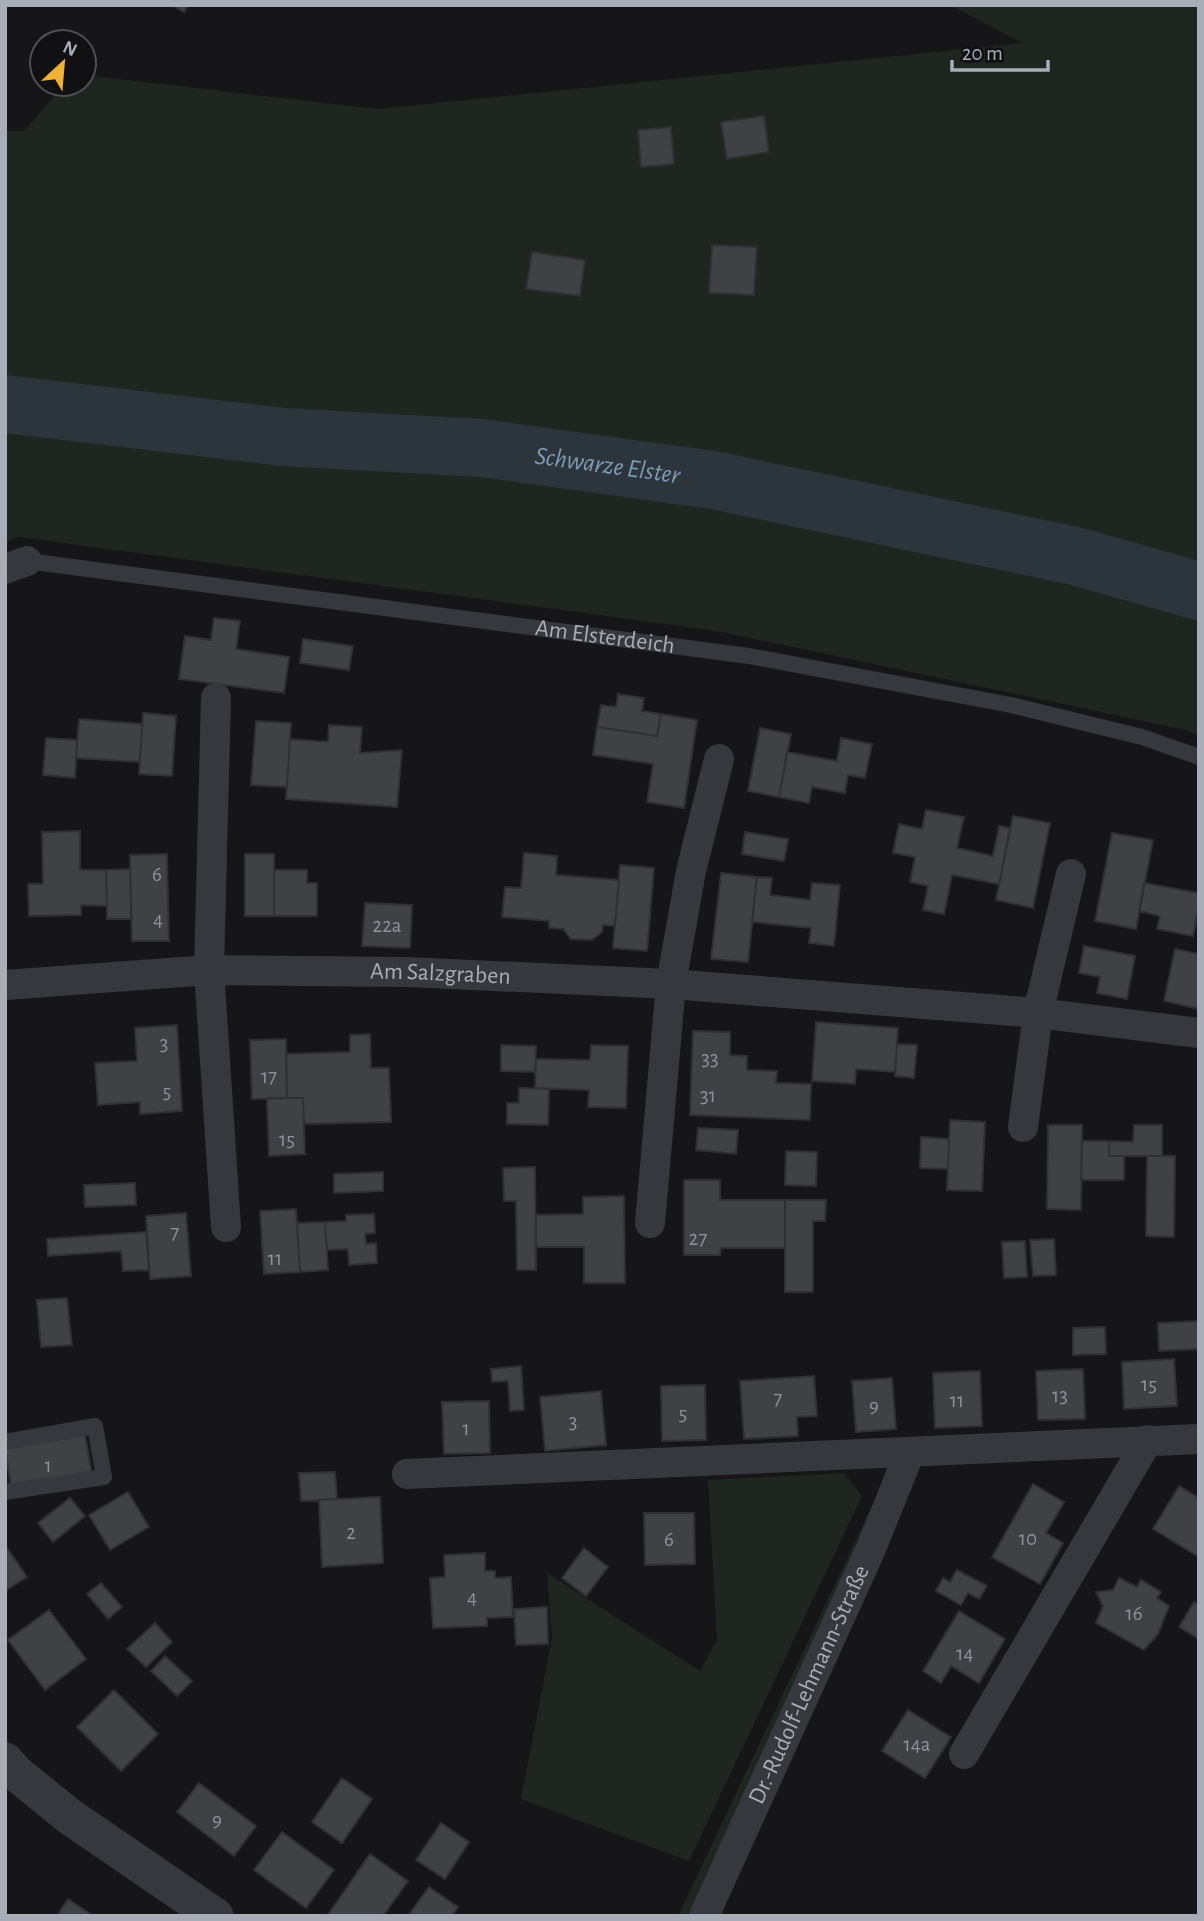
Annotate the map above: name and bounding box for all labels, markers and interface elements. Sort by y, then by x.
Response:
north arrow [28,28,98,98]
scale bar [952,28,1048,72]
text: N [60,38,80,61]
text: 20 m [962,43,1003,64]
water label: Schwarze Elster [533,443,683,489]
street label: Am Elsterdeich [534,616,676,658]
house number: 6 [152,864,162,885]
house number: 4 [153,909,163,930]
house number: 22a [373,915,402,936]
street label: Am Salzgraben [370,960,511,989]
house number: 3 [160,1033,168,1054]
house number: 33 [701,1048,719,1069]
house number: 17 [261,1066,277,1087]
house number: 5 [163,1081,171,1102]
house number: 31 [700,1085,716,1106]
house number: 15 [279,1129,295,1150]
house number: 7 [171,1222,180,1243]
house number: 27 [689,1228,707,1249]
house number: 11 [268,1248,282,1269]
house number: 15 [1141,1374,1157,1395]
house number: 13 [1052,1385,1068,1406]
house number: 7 [774,1388,783,1409]
house number: 11 [950,1390,964,1411]
house number: 9 [869,1395,879,1416]
house number: 5 [679,1403,687,1424]
house number: 3 [569,1411,577,1432]
house number: 1 [462,1418,470,1439]
house number: 1 [44,1455,52,1476]
house number: 2 [346,1522,356,1543]
house number: 10 [1019,1528,1037,1549]
house number: 6 [664,1529,674,1550]
street label: Dr.-Rudolf-Lehmann-Straße [745,1562,874,1808]
house number: 4 [467,1587,477,1608]
house number: 16 [1125,1603,1143,1624]
house number: 14 [956,1643,974,1664]
house number: 14a [903,1734,931,1755]
house number: 9 [212,1809,222,1830]

